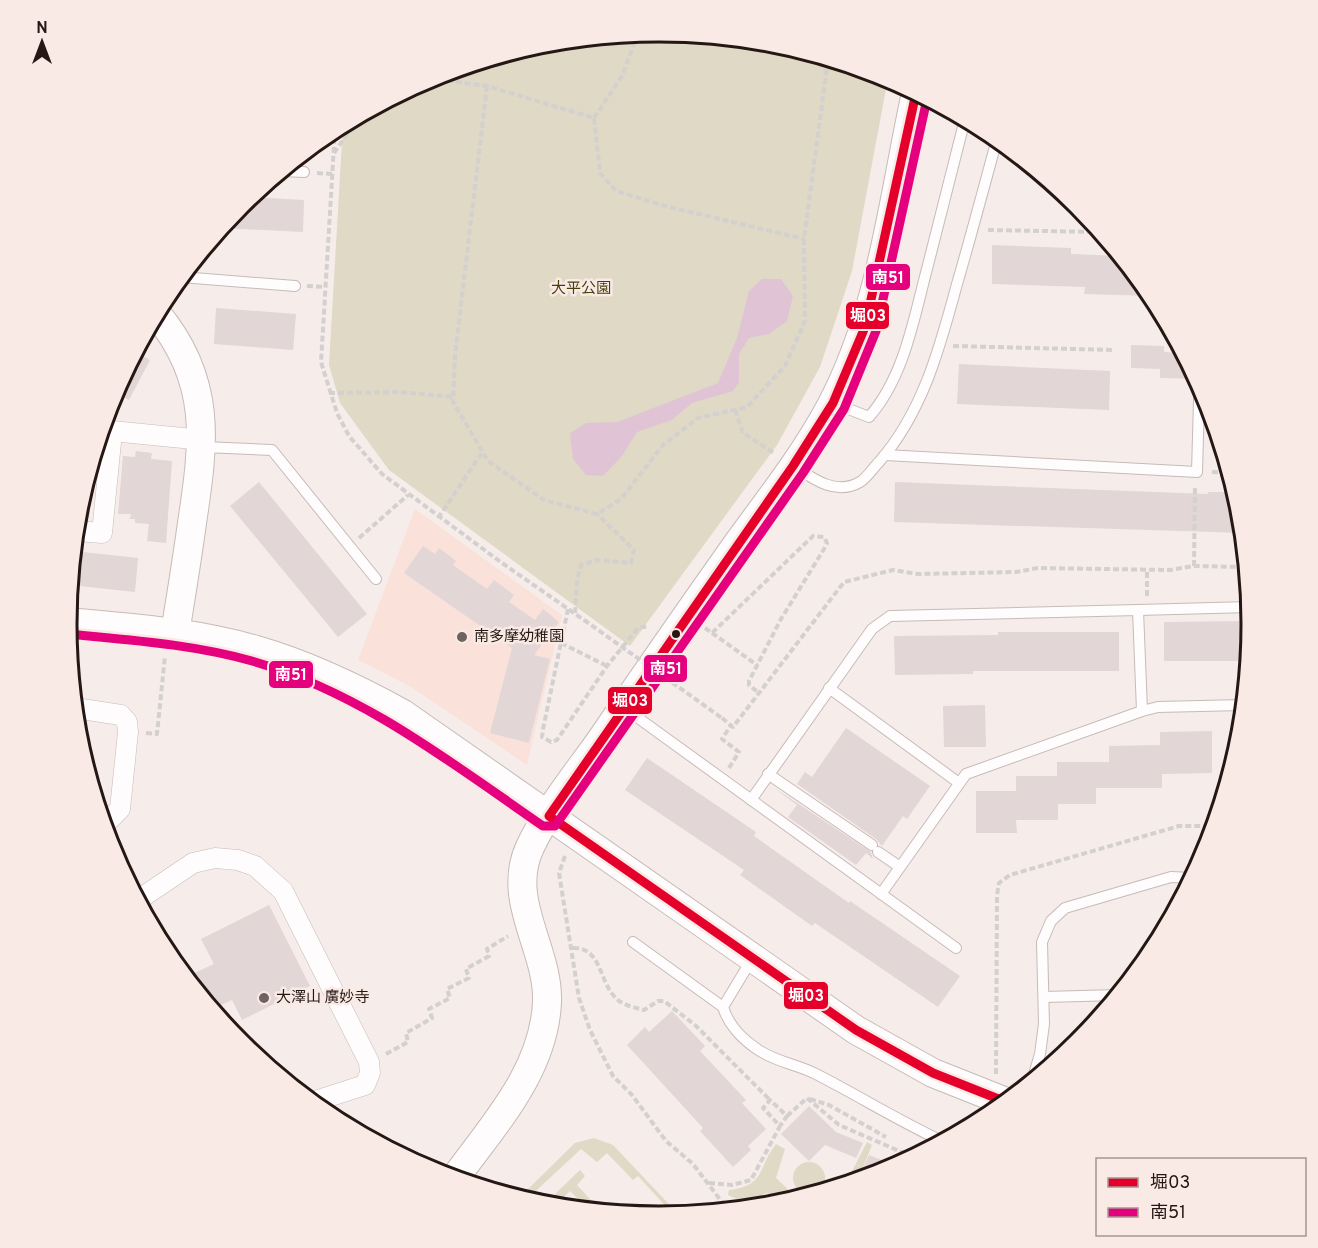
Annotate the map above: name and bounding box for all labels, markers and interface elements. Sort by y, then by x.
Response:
north arrow [12,12,72,72]
text: N [36,19,48,39]
line badge: 南51 [865,263,911,291]
text: 南51 [872,269,904,289]
park label: 大平公園 [551,280,611,299]
line badge: 堀03 [845,301,890,330]
text: 堀03 [850,307,886,327]
place label: 南多摩幼稚園 [474,628,564,647]
unlabelled marker [670,628,682,640]
marker: 南多摩幼稚園 [455,630,469,644]
line badge: 南51 [643,654,688,683]
line badge: 南51 [268,660,314,689]
text: 南51 [650,660,682,680]
text: 南51 [275,666,307,686]
line badge: 堀03 [607,686,653,715]
text: 堀03 [612,692,648,712]
line badge: 堀03 [783,981,829,1010]
text: 堀03 [788,987,824,1007]
place label: 大澤山 廣妙寺 [276,989,370,1008]
marker: 大澤山 廣妙寺 [257,991,271,1005]
legend [1096,1158,1306,1236]
text: 堀03 [1150,1172,1190,1195]
text: 南51 [1150,1202,1186,1225]

